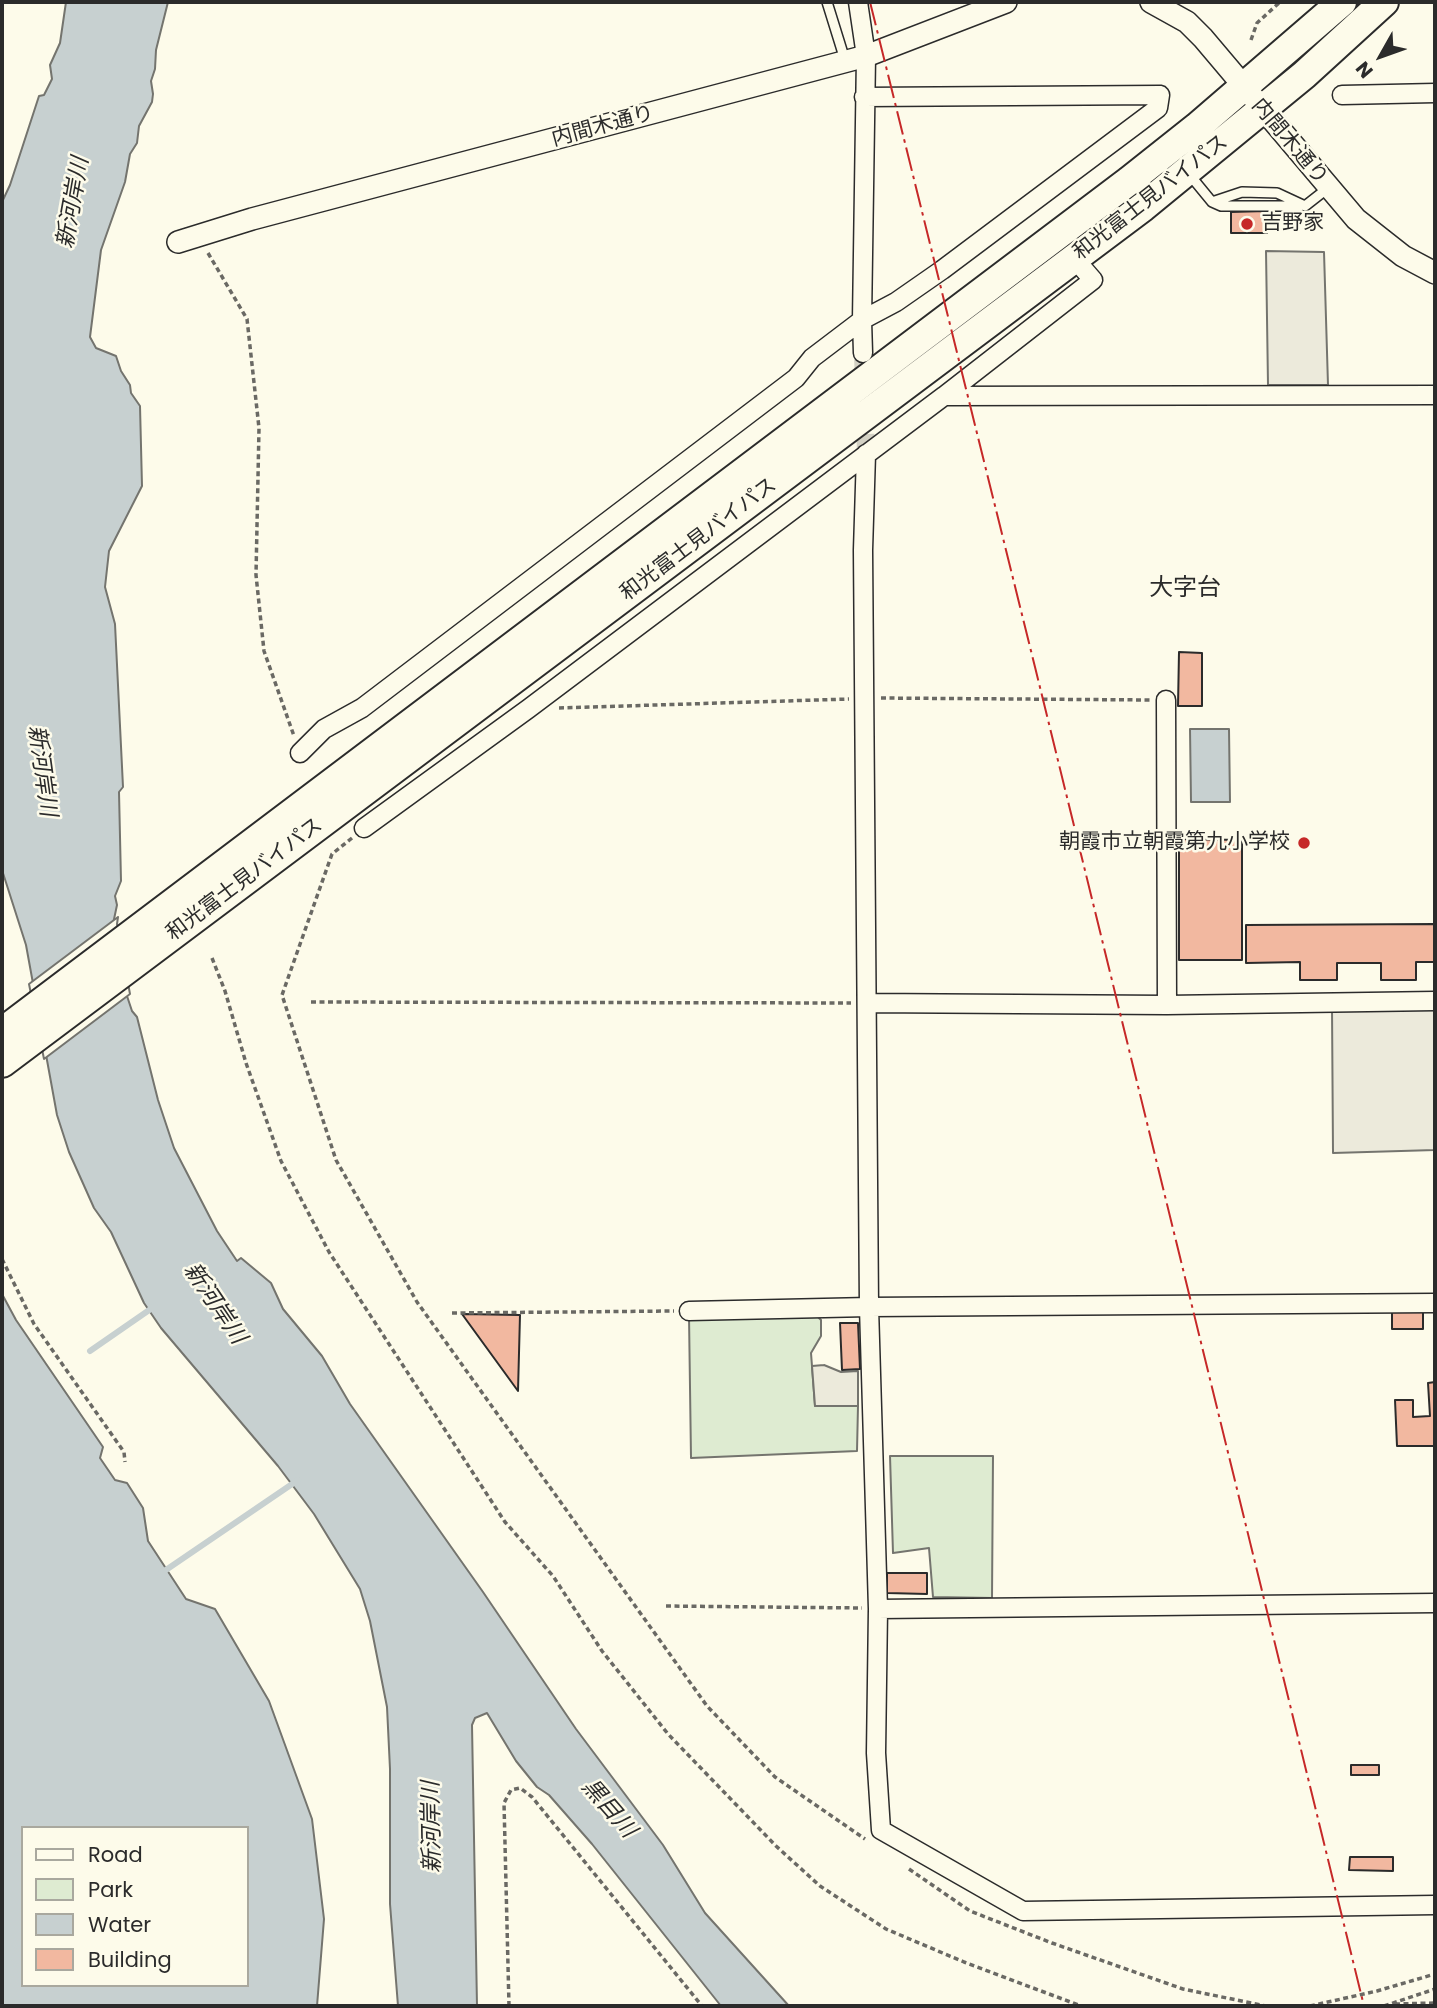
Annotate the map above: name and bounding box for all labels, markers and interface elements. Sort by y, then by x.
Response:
north arrow [1346,21,1416,91]
text: N [1350,56,1379,84]
street label: 内間木通り [1246,94,1332,190]
street label: 内間木通り [549,101,657,153]
street label: 和光富士見バイパス [1069,130,1233,266]
water label: 新河岸川 [52,155,96,251]
place label: 吉野家 [1261,211,1324,237]
marker: 吉野家 [1239,216,1255,232]
street label: 和光富士見バイパス [616,473,782,607]
district label: 大字台 [1149,575,1221,603]
water label: 新河岸川 [21,724,61,818]
street label: 和光富士見バイパス [162,813,328,947]
place label: 朝霞市立朝霞第九小学校 [1059,830,1290,856]
marker: 朝霞市立朝霞第九小学校 [1296,835,1312,851]
water label: 新河岸川 [177,1258,251,1350]
water label: 黒目川 [575,1774,641,1844]
water label: 新河岸川 [418,1781,448,1873]
legend [21,1826,248,1987]
text: Road [88,1840,143,1869]
text: Park [88,1875,133,1904]
text: Water [88,1910,151,1939]
text: Building [88,1945,172,1974]

